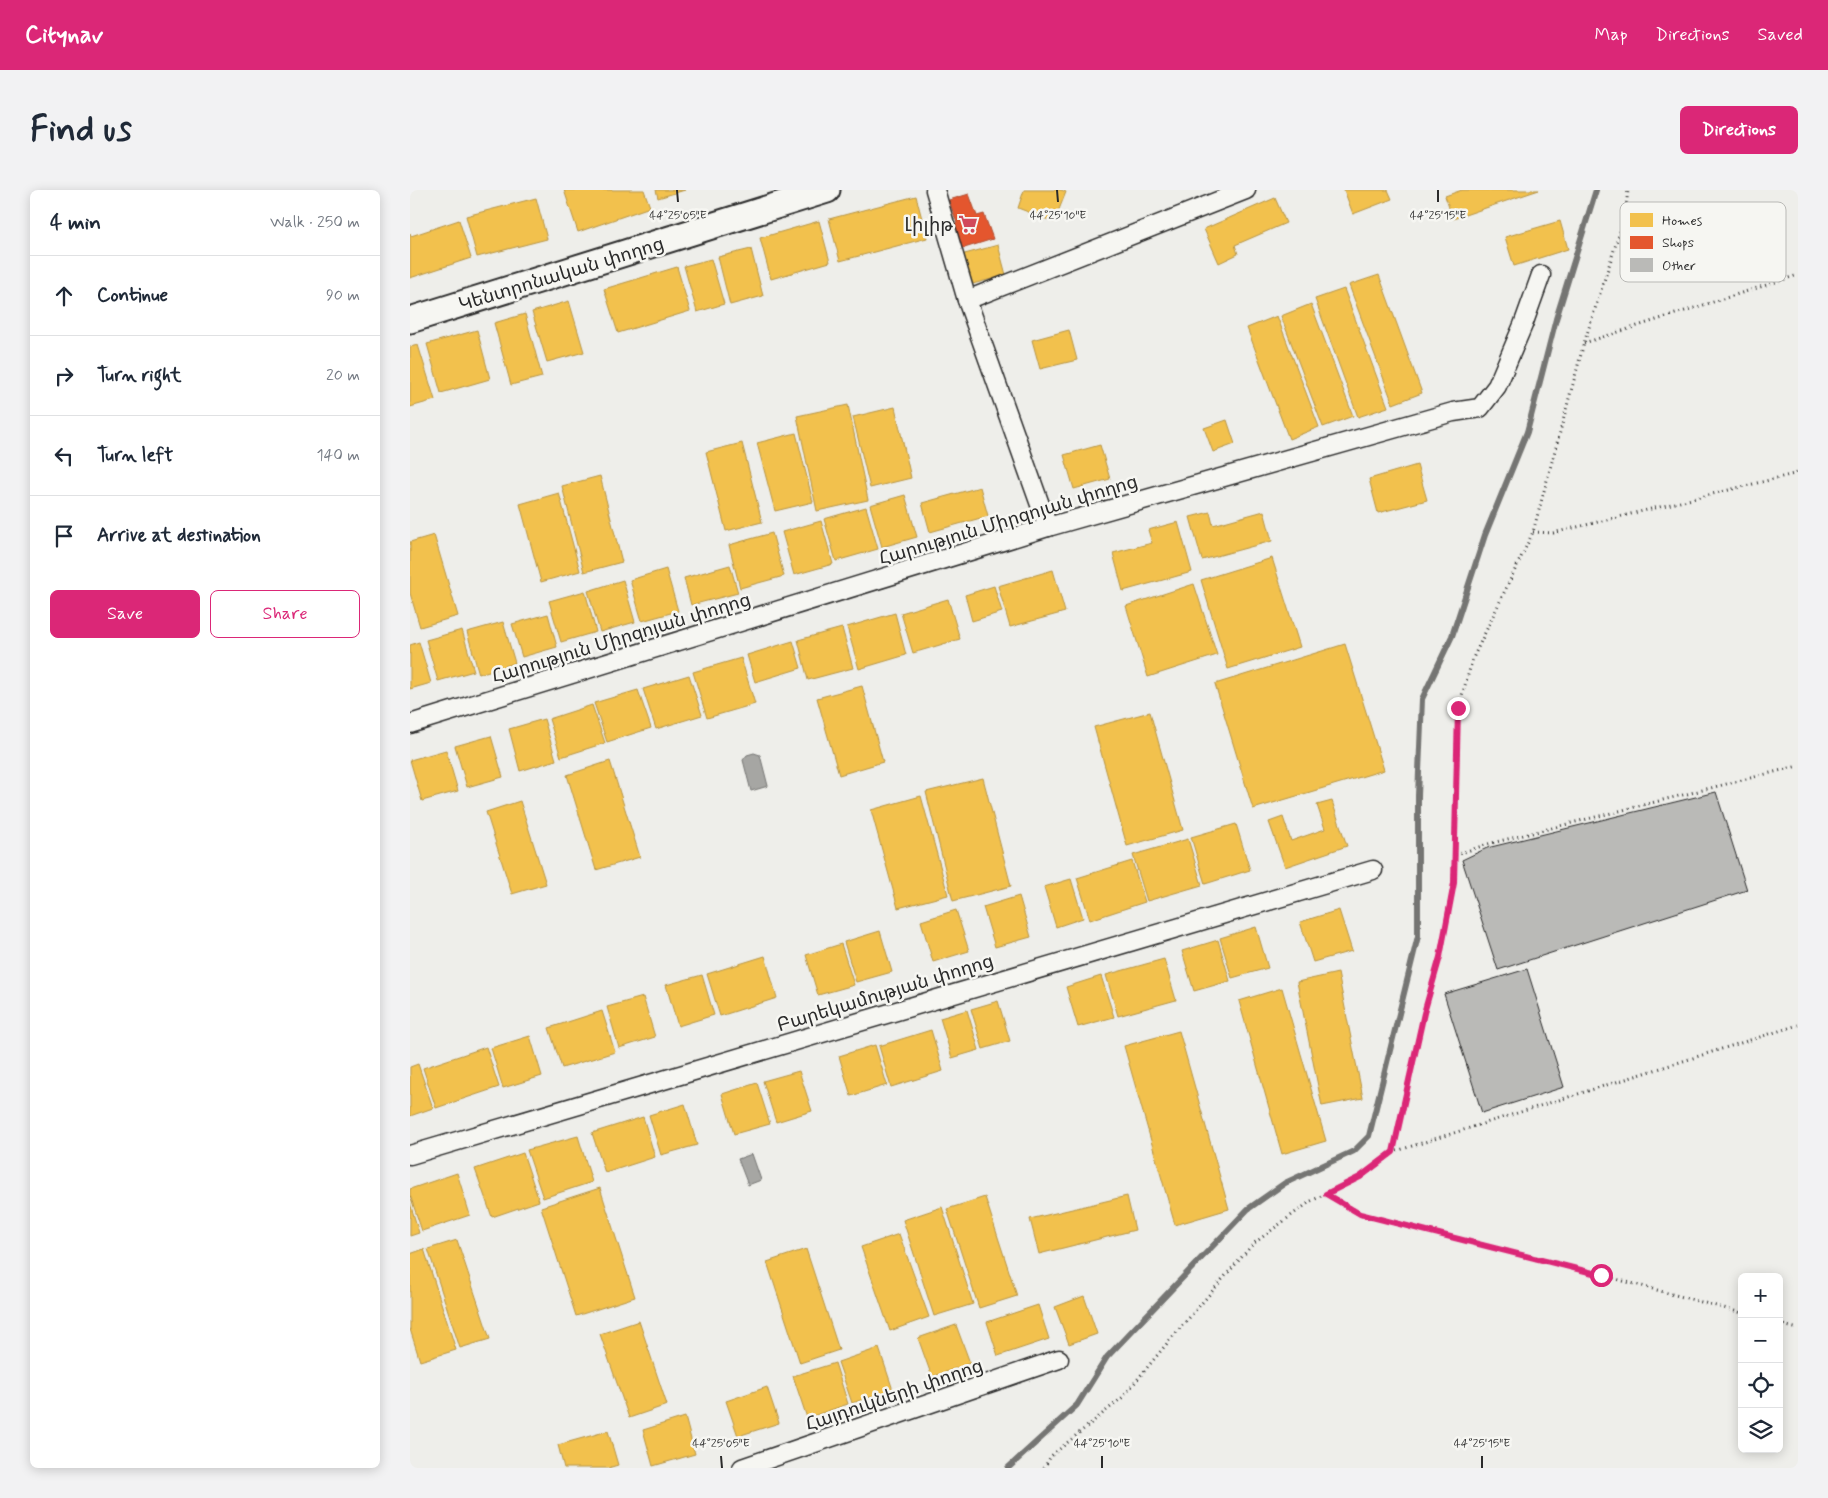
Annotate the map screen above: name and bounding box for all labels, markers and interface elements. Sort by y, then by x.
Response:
text: Citynav [25,20,103,51]
text: Map [1595,23,1628,47]
text: Directions [1656,23,1730,47]
text: Saved [1758,23,1803,47]
button: Directions [1680,106,1798,154]
text: Find us [30,107,132,153]
legend [1620,202,1786,282]
text: 44°25'05"E [649,208,707,224]
text: 44°25'10"E [1030,208,1086,224]
text: 44°25'15"E [1410,208,1466,224]
text: 4 min [50,209,101,237]
text: Walk · 250 m [270,212,360,233]
text: Homes [1662,212,1703,230]
place label: Լիլիթ [904,213,953,238]
supermarket icon: Լիլիթ [957,213,979,235]
street label: Կենտրոնական փողոց [456,231,667,318]
text: Shops [1662,234,1694,252]
text: Other [1662,257,1696,275]
icon: ahead [50,282,78,310]
text: Continue [97,283,168,308]
text: 90 m [326,285,360,306]
icon: right [50,362,78,390]
text: Turn right [97,363,181,388]
text: 20 m [326,365,360,386]
icon: left [50,442,78,470]
text: Turn left [97,443,173,468]
text: 140 m [316,445,360,466]
street label: Հարություն Միրզոյան փողոց [876,469,1141,572]
icon: arrive [50,522,78,550]
text: Arrive at destination [97,523,261,548]
street label: Հարություն Միրզոյան փողոց [489,587,754,690]
button: Save [50,590,200,638]
button: Share [210,590,360,638]
route end [1447,697,1470,720]
street label: Բարեկամության փողոց [774,949,997,1038]
route start [1590,1264,1613,1287]
map controls [1738,1273,1783,1453]
button: + [1738,1273,1783,1318]
button: − [1738,1318,1783,1363]
street label: Հայդուկների փողոց [802,1353,987,1438]
button: locate [1738,1363,1783,1408]
button: layers [1738,1408,1783,1453]
text: 44°25'05"E [692,1436,750,1452]
text: 44°25'10"E [1074,1436,1130,1452]
text: 44°25'15"E [1454,1436,1510,1452]

